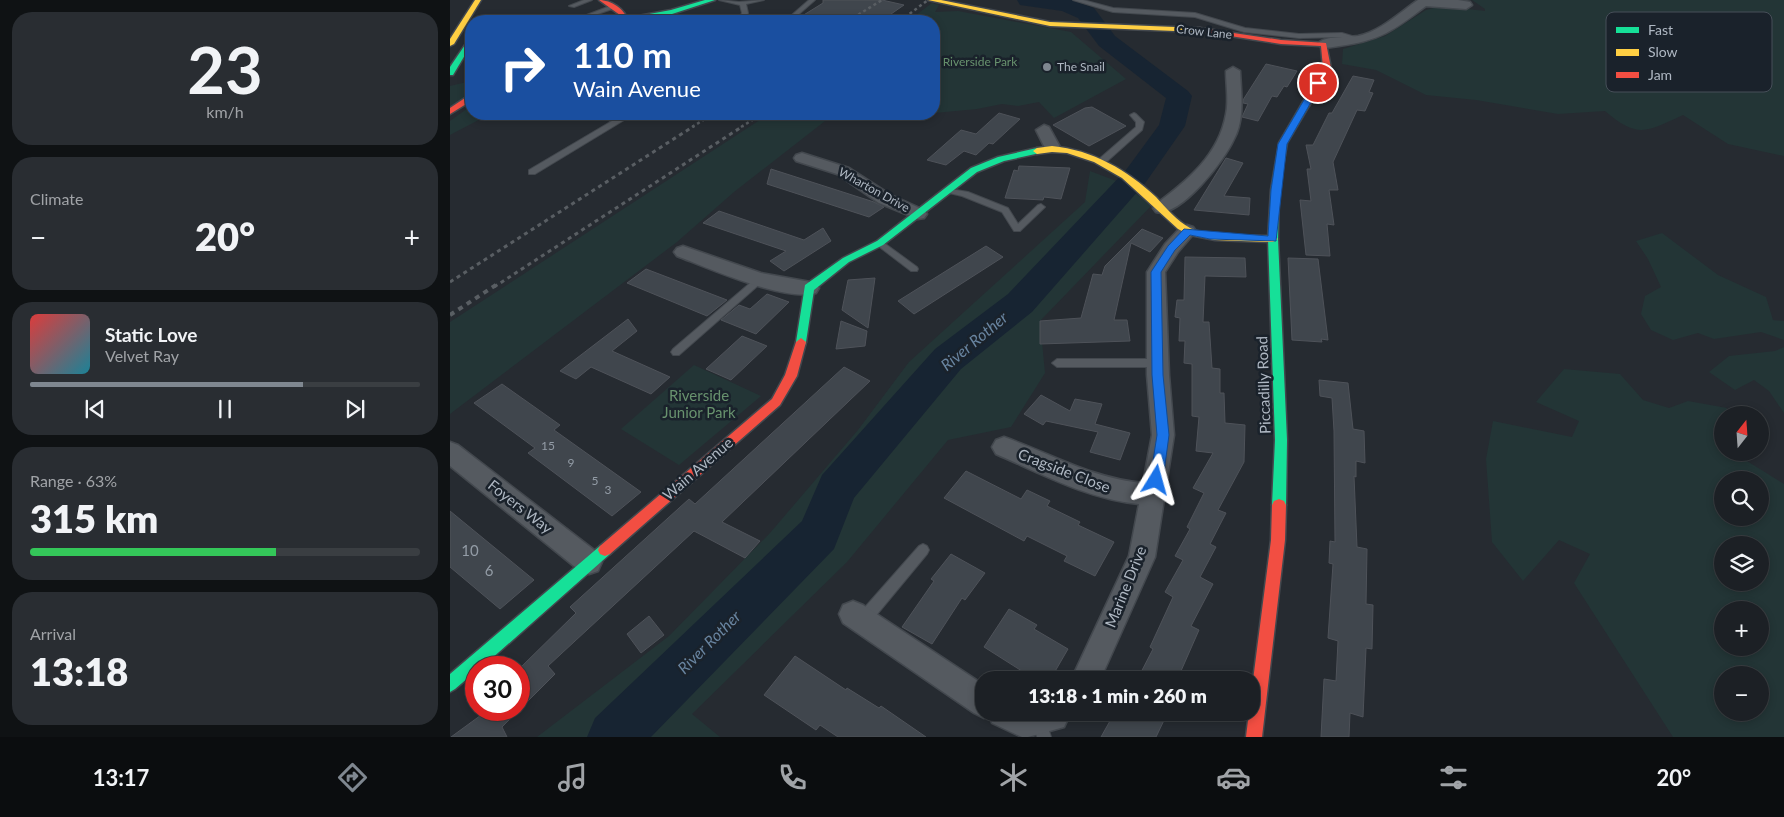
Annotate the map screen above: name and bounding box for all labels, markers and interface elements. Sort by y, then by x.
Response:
legend [1606,12,1772,92]
street label: Crow Lane [1175,21,1233,42]
text: Fast [1648,21,1673,38]
text: 23 [187,30,263,108]
text: 110 m [573,33,672,75]
icon: right [490,35,555,100]
text: Slow [1648,43,1678,60]
park label: Riverside Park [943,54,1018,69]
place label: The Snail [1057,59,1105,74]
marker: The Snail [1041,61,1053,73]
pin [1297,62,1339,104]
text: Jam [1648,66,1672,83]
icon: arrive [1304,69,1332,97]
text: Wain Avenue [573,75,701,102]
text: km/h [206,102,244,121]
street label: Wharton Drive [836,164,912,215]
text: Climate [30,189,83,208]
text: 20° [195,213,255,259]
text: − [30,220,46,254]
text: + [404,220,420,254]
water label: River Rother [936,307,1011,374]
text: Static Love [105,323,197,346]
street label: Piccadilly Road [1252,336,1274,434]
text: Velvet Ray [105,346,179,365]
park label: Riverside Junior Park [662,386,736,421]
icon: previous [81,395,109,423]
icon: pause [211,395,239,423]
icon: next [341,395,369,423]
north arrow [1714,406,1769,461]
map controls [1714,406,1769,721]
street label: Wain Avenue [659,433,736,504]
house number: 15 [541,438,555,453]
street label: Cragside Close [1016,444,1113,496]
position arrow [1129,453,1181,505]
house number: 9 [568,455,575,470]
text: Range · 63% [30,471,117,490]
button: search [1714,471,1769,526]
house number: 5 [592,473,599,488]
street label: Foyers Way [485,475,557,537]
house number: 3 [605,482,612,497]
text: 315 km [30,495,158,541]
button: layers [1714,536,1769,591]
house number: 10 [461,541,479,559]
street label: Marine Drive [1101,543,1150,630]
house number: 6 [485,561,494,579]
button: + [1714,601,1769,656]
water label: River Rother [673,606,744,677]
text: Arrival [30,624,76,643]
text: 13:18 [30,648,128,694]
speed limit sign: 30 [465,656,530,721]
button: − [1714,666,1769,721]
text: 13:18 · 1 min · 260 m [1028,684,1207,707]
icon: directions [335,760,370,795]
icon: music [555,760,590,795]
icon: phone [775,760,810,795]
icon: climate [996,760,1031,795]
icon: car [1216,760,1251,795]
icon: filters [1436,760,1471,795]
text: 13:17 [93,764,149,791]
text: 20° [1657,764,1691,791]

